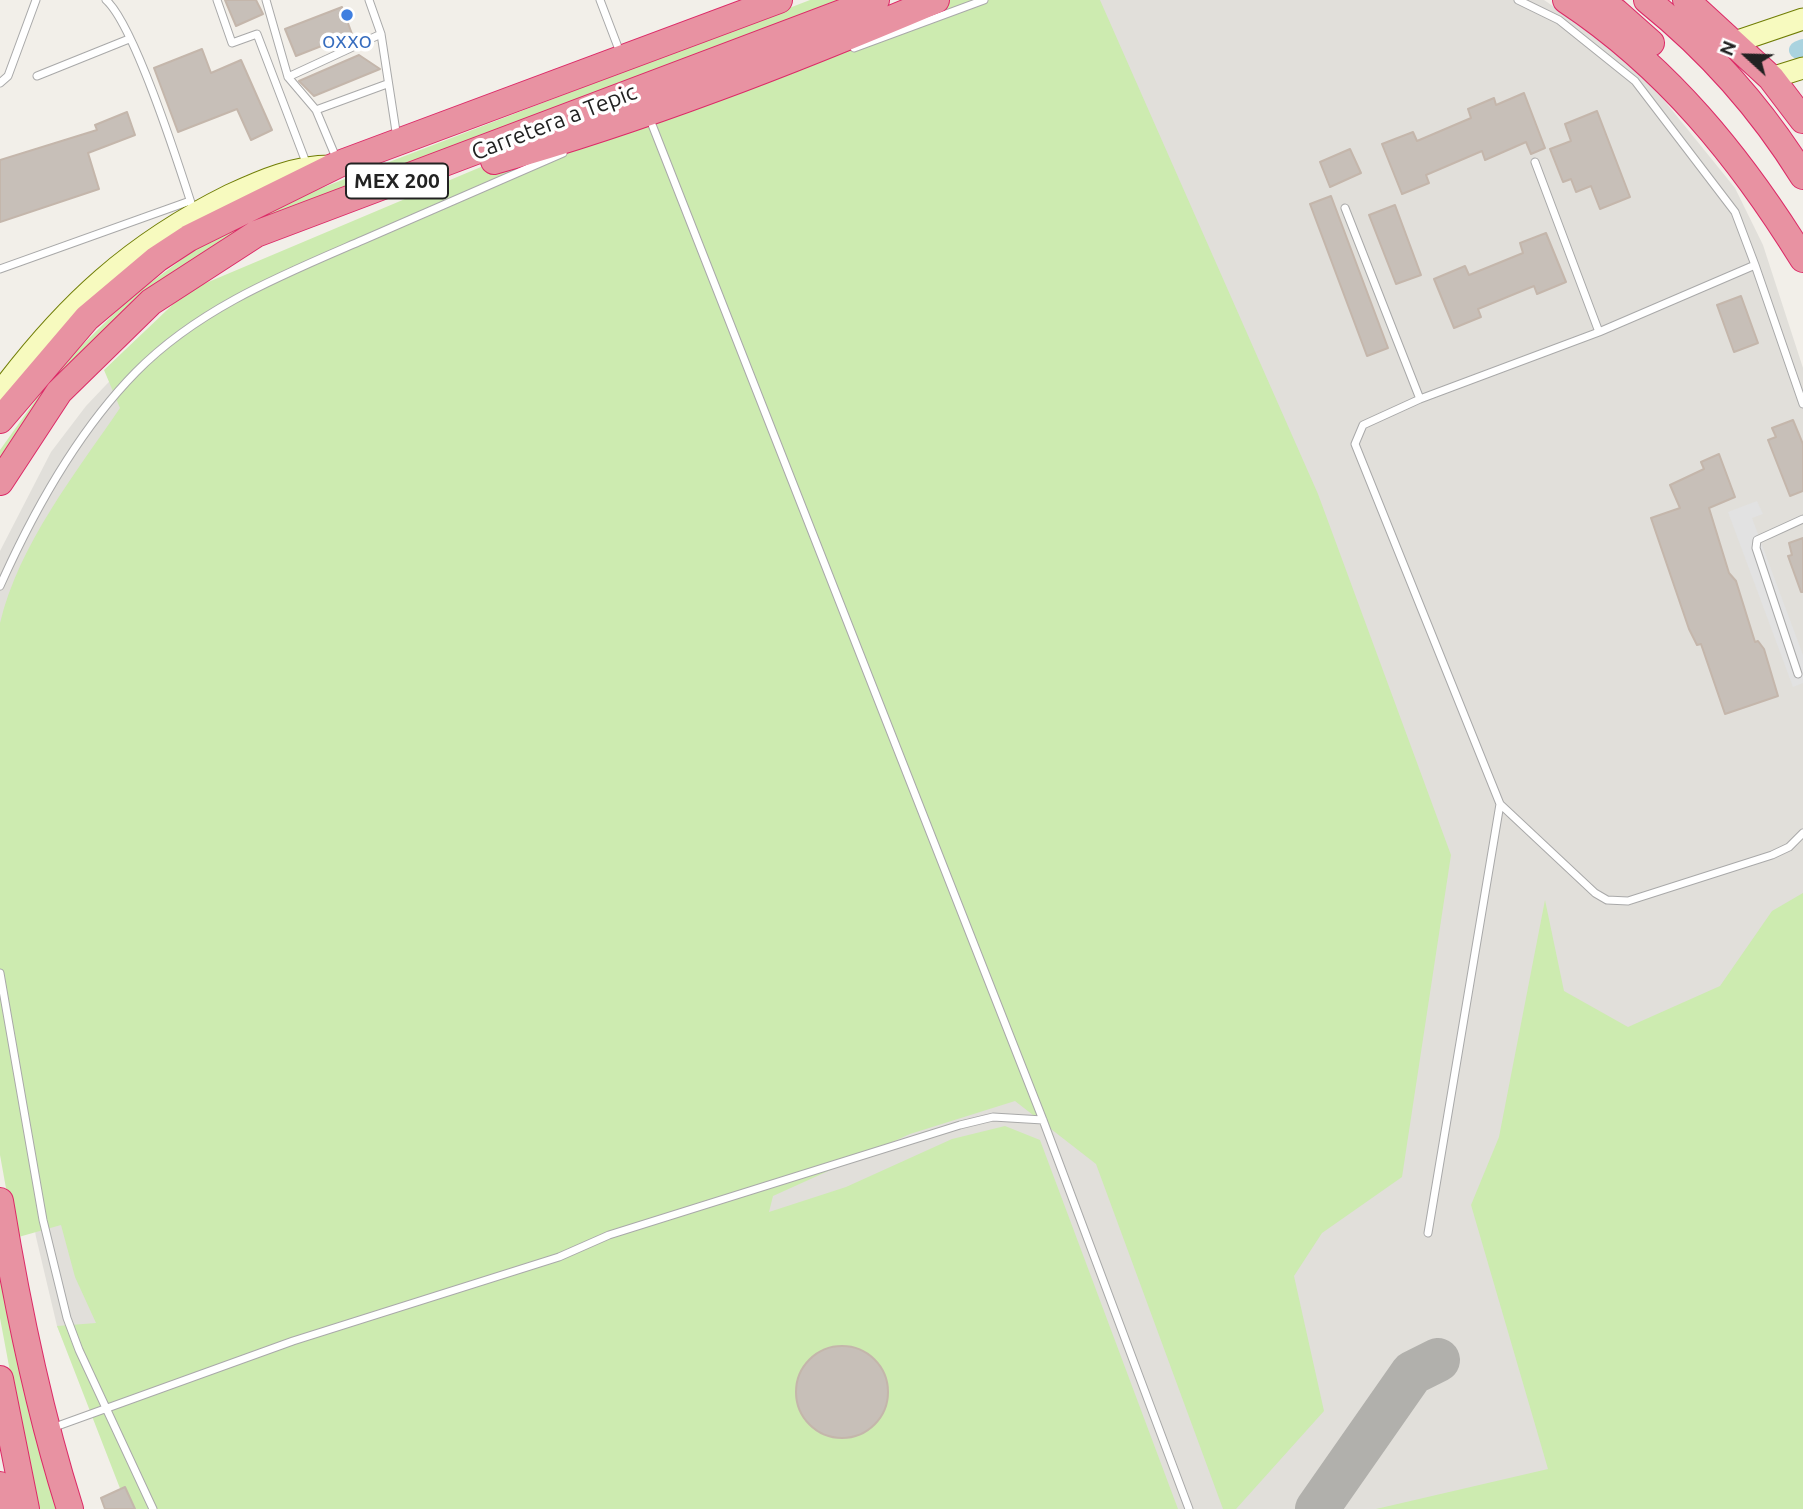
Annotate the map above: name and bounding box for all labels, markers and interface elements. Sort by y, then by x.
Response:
marker: oxxo [339,7,355,23]
north arrow [1712,21,1782,91]
place label: oxxo [322,26,372,54]
text: N [1715,37,1740,59]
street label: Carretera a Tepic [467,78,641,166]
road number: MEX 200 [346,164,448,198]

